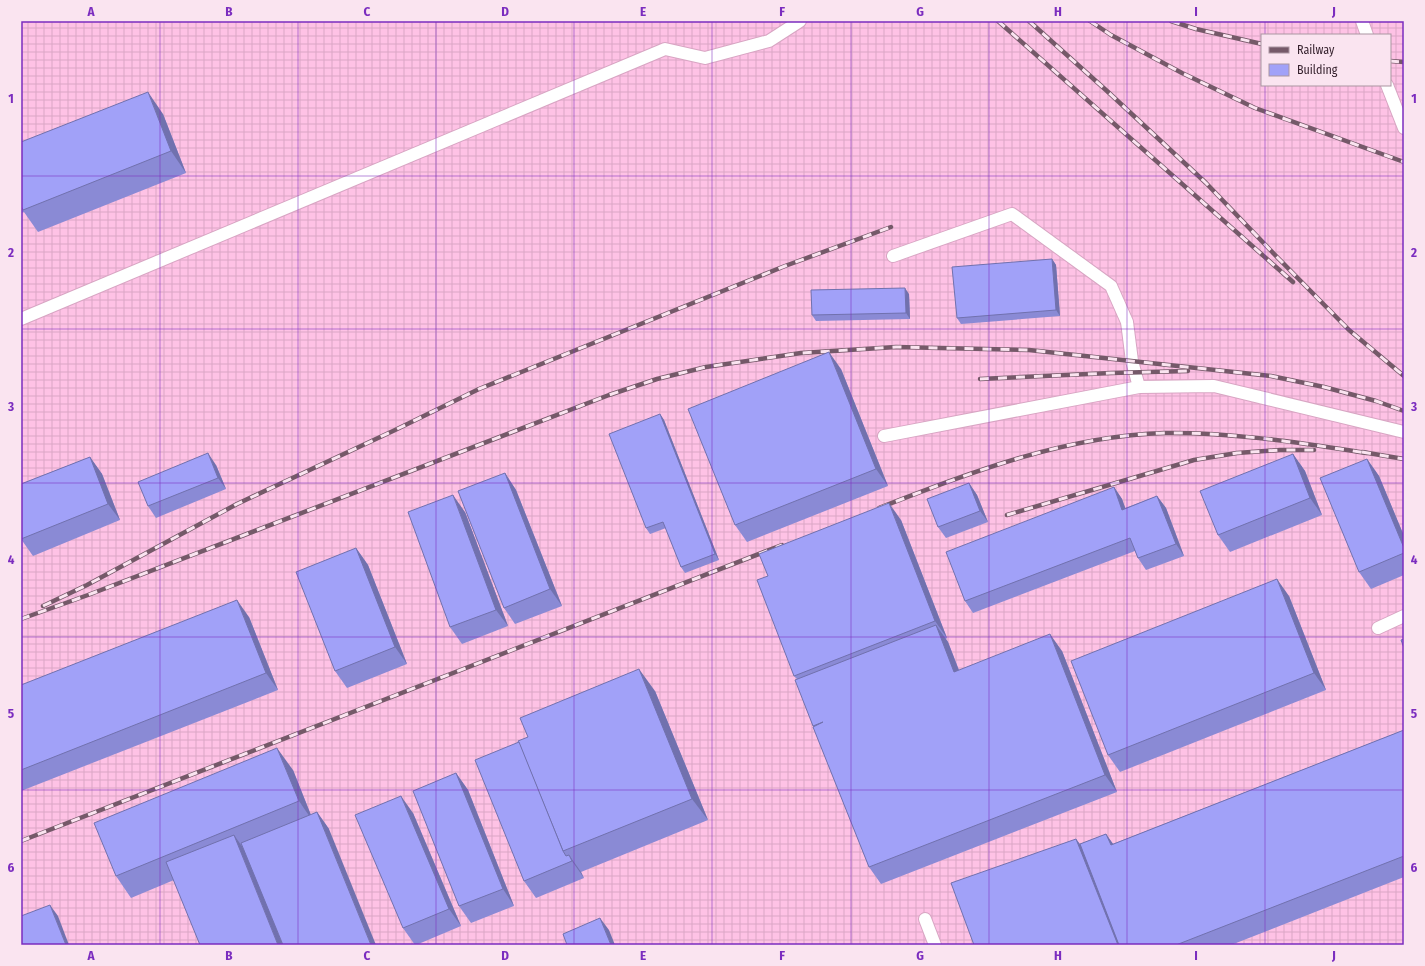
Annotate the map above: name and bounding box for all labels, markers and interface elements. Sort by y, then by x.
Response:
text: A [86,4,95,19]
text: B [225,4,233,19]
text: C [364,4,371,19]
text: D [501,4,509,19]
text: E [640,4,646,19]
text: F [779,4,785,19]
text: G [916,4,924,19]
text: H [1054,4,1062,19]
text: I [1194,4,1198,19]
text: J [1331,4,1336,19]
legend [1261,34,1391,86]
text: Railway [1297,43,1335,57]
text: Building [1297,63,1338,77]
text: 1 [8,91,14,106]
text: 1 [1411,91,1417,106]
text: 2 [7,245,14,260]
text: 2 [1410,245,1417,260]
text: 3 [7,399,14,414]
text: 3 [1410,399,1417,414]
text: 4 [8,552,15,567]
text: 4 [1411,552,1418,567]
text: 5 [8,706,14,721]
text: 5 [1411,706,1417,721]
text: 6 [8,860,15,875]
text: 6 [1411,860,1418,875]
text: A [86,948,95,963]
text: B [225,948,233,963]
text: C [364,948,371,963]
text: D [501,948,509,963]
text: E [640,948,646,963]
text: F [779,948,785,963]
text: G [916,948,924,963]
text: H [1054,948,1062,963]
text: I [1194,948,1198,963]
text: J [1331,948,1336,963]

